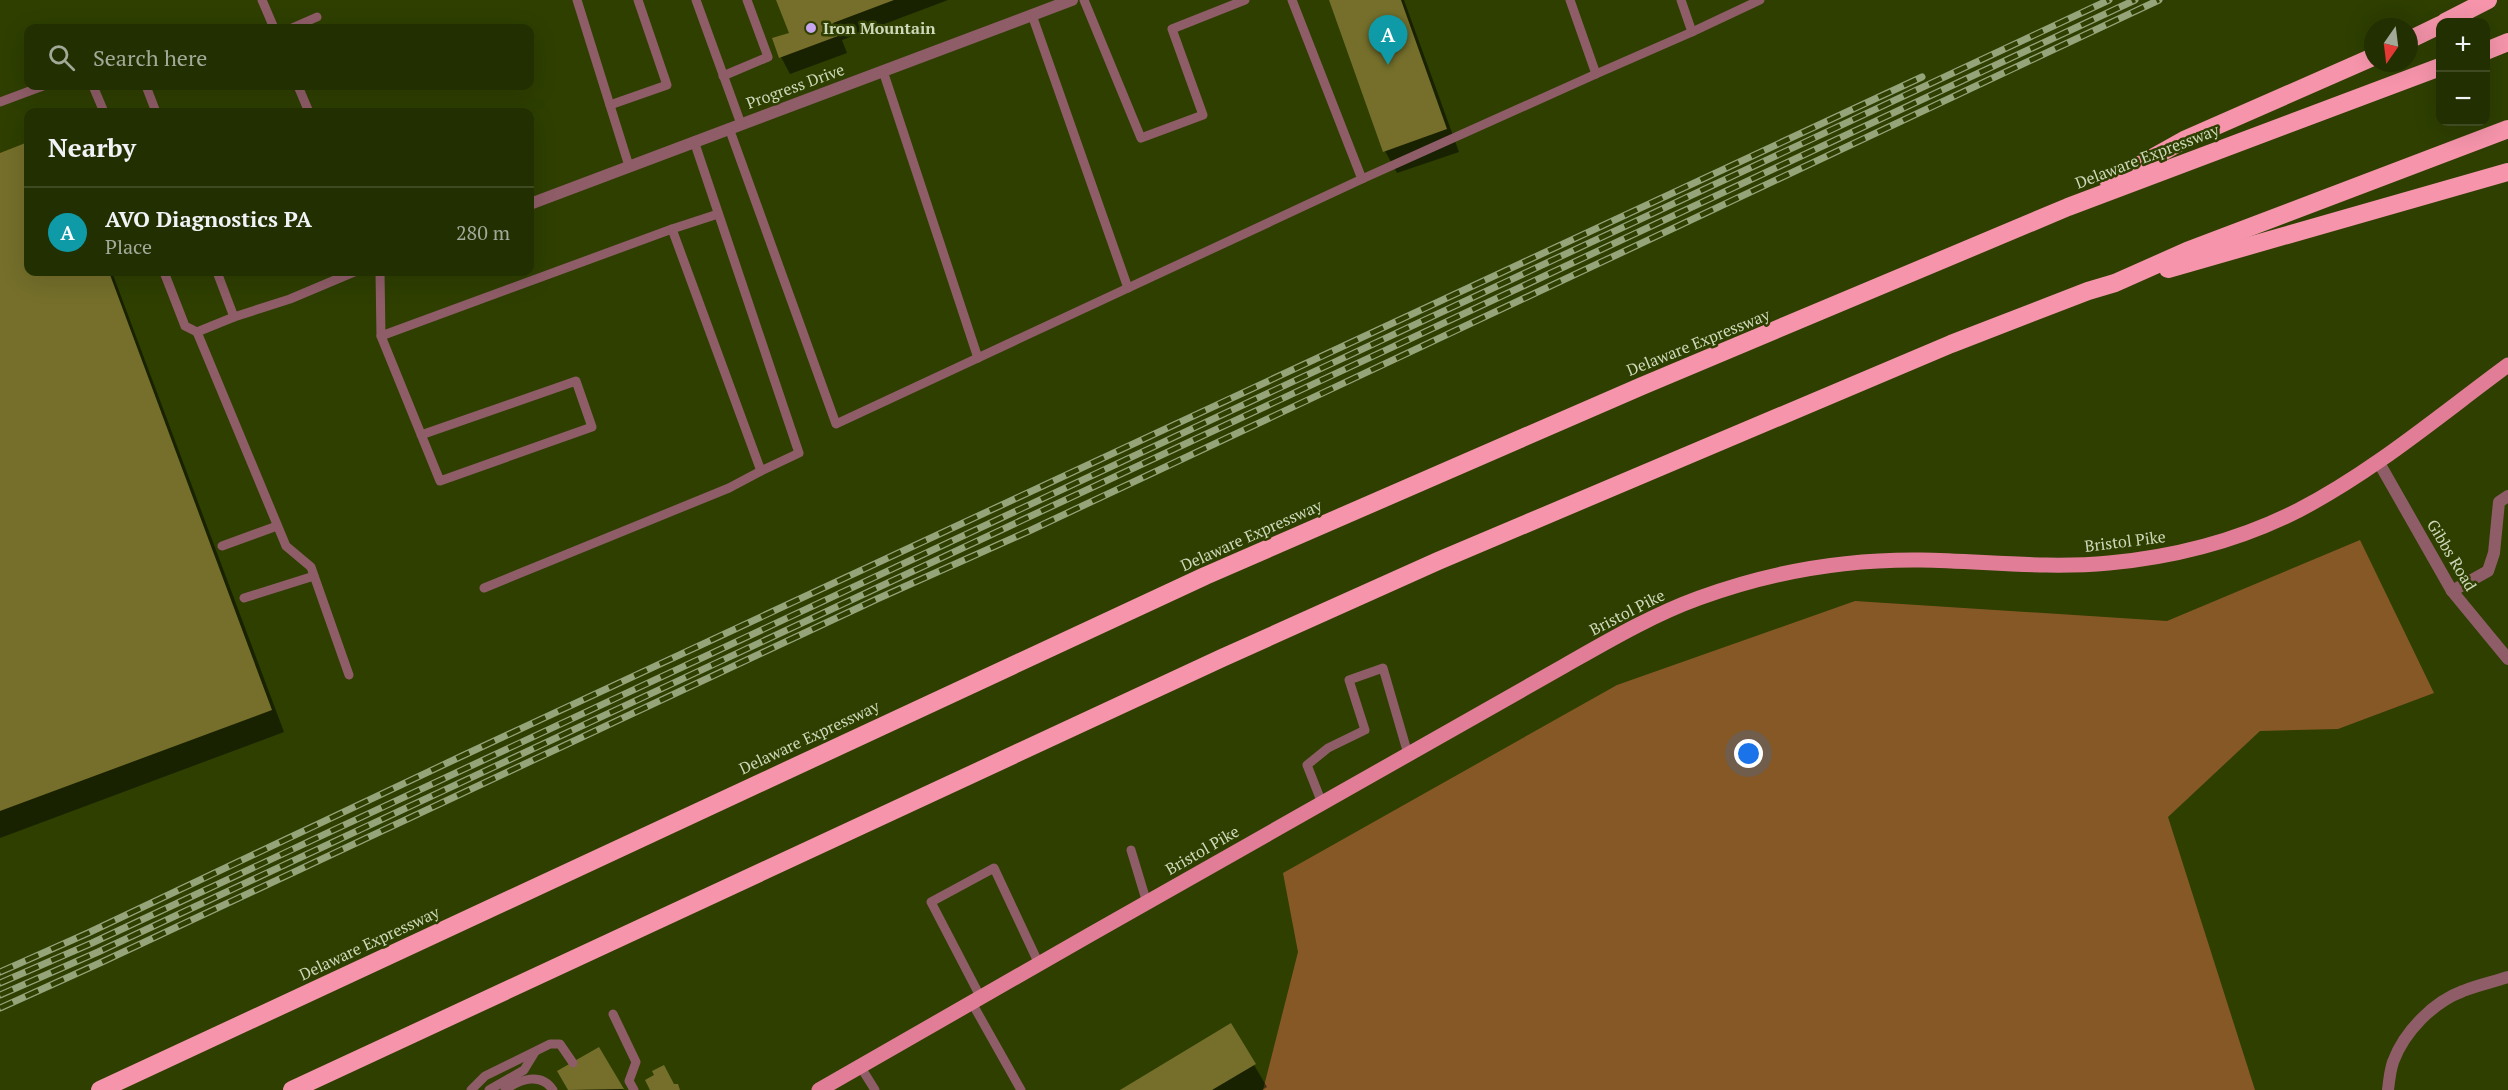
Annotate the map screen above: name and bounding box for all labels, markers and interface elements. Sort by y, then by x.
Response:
pin: A [1368,16,1408,65]
place label: Iron Mountain [823,17,936,39]
north arrow [2364,18,2418,72]
map controls [2436,18,2490,126]
button: + [2436,18,2490,72]
marker: Iron Mountain [804,21,818,35]
search box [24,24,534,90]
icon: search [45,41,78,74]
text: Search here [93,43,207,72]
street label: Progress Drive [743,58,847,114]
button: − [2436,72,2490,126]
street label: Delaware Expressway [2072,118,2223,194]
text: Nearby [48,130,136,164]
text: AVO Diagnostics PA [105,204,312,233]
text: A [60,219,75,246]
text: 280 m [456,219,510,246]
text: Place [105,233,152,260]
street label: Delaware Expressway [1623,303,1774,381]
street label: Delaware Expressway [1177,494,1326,576]
street label: Gibbs Road [2422,515,2482,595]
street label: Bristol Pike [2083,525,2167,557]
street label: Bristol Pike [1586,584,1668,640]
street label: Delaware Expressway [735,694,884,779]
your location [1734,739,1763,768]
street label: Bristol Pike [1161,820,1243,880]
street label: Delaware Expressway [295,900,444,985]

